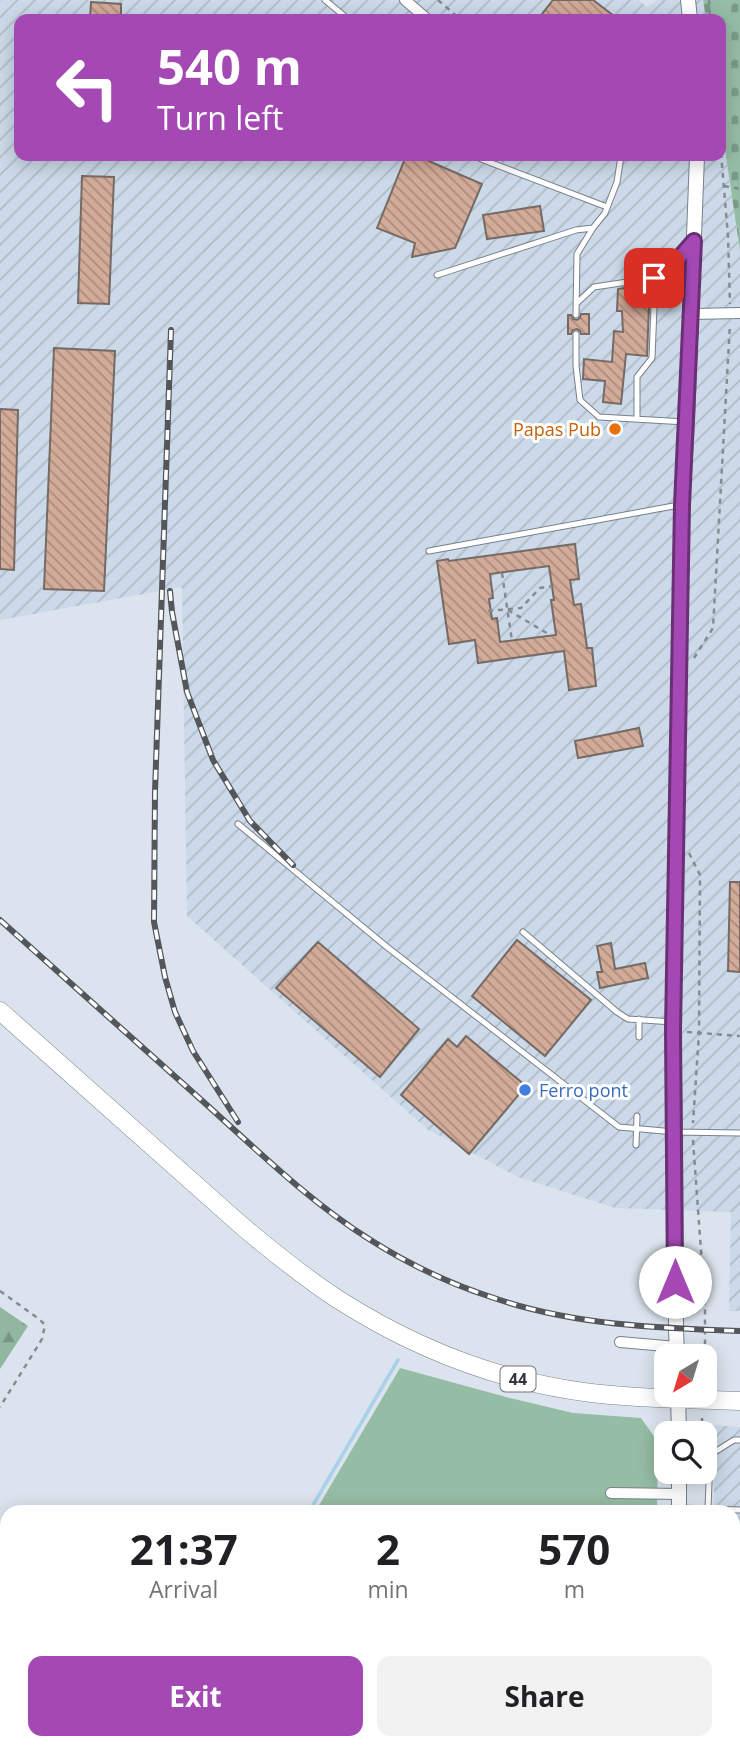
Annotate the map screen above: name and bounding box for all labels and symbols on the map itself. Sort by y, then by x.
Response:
pin [624,248,684,308]
place label: Papas Pub [513,417,601,441]
marker: Papas Pub [607,421,623,437]
place label: Ferro pont [539,1078,628,1102]
marker: Ferro pont [517,1082,533,1098]
position arrow [638,1245,712,1319]
north arrow [654,1344,718,1407]
road number: 44 [500,1366,536,1392]

